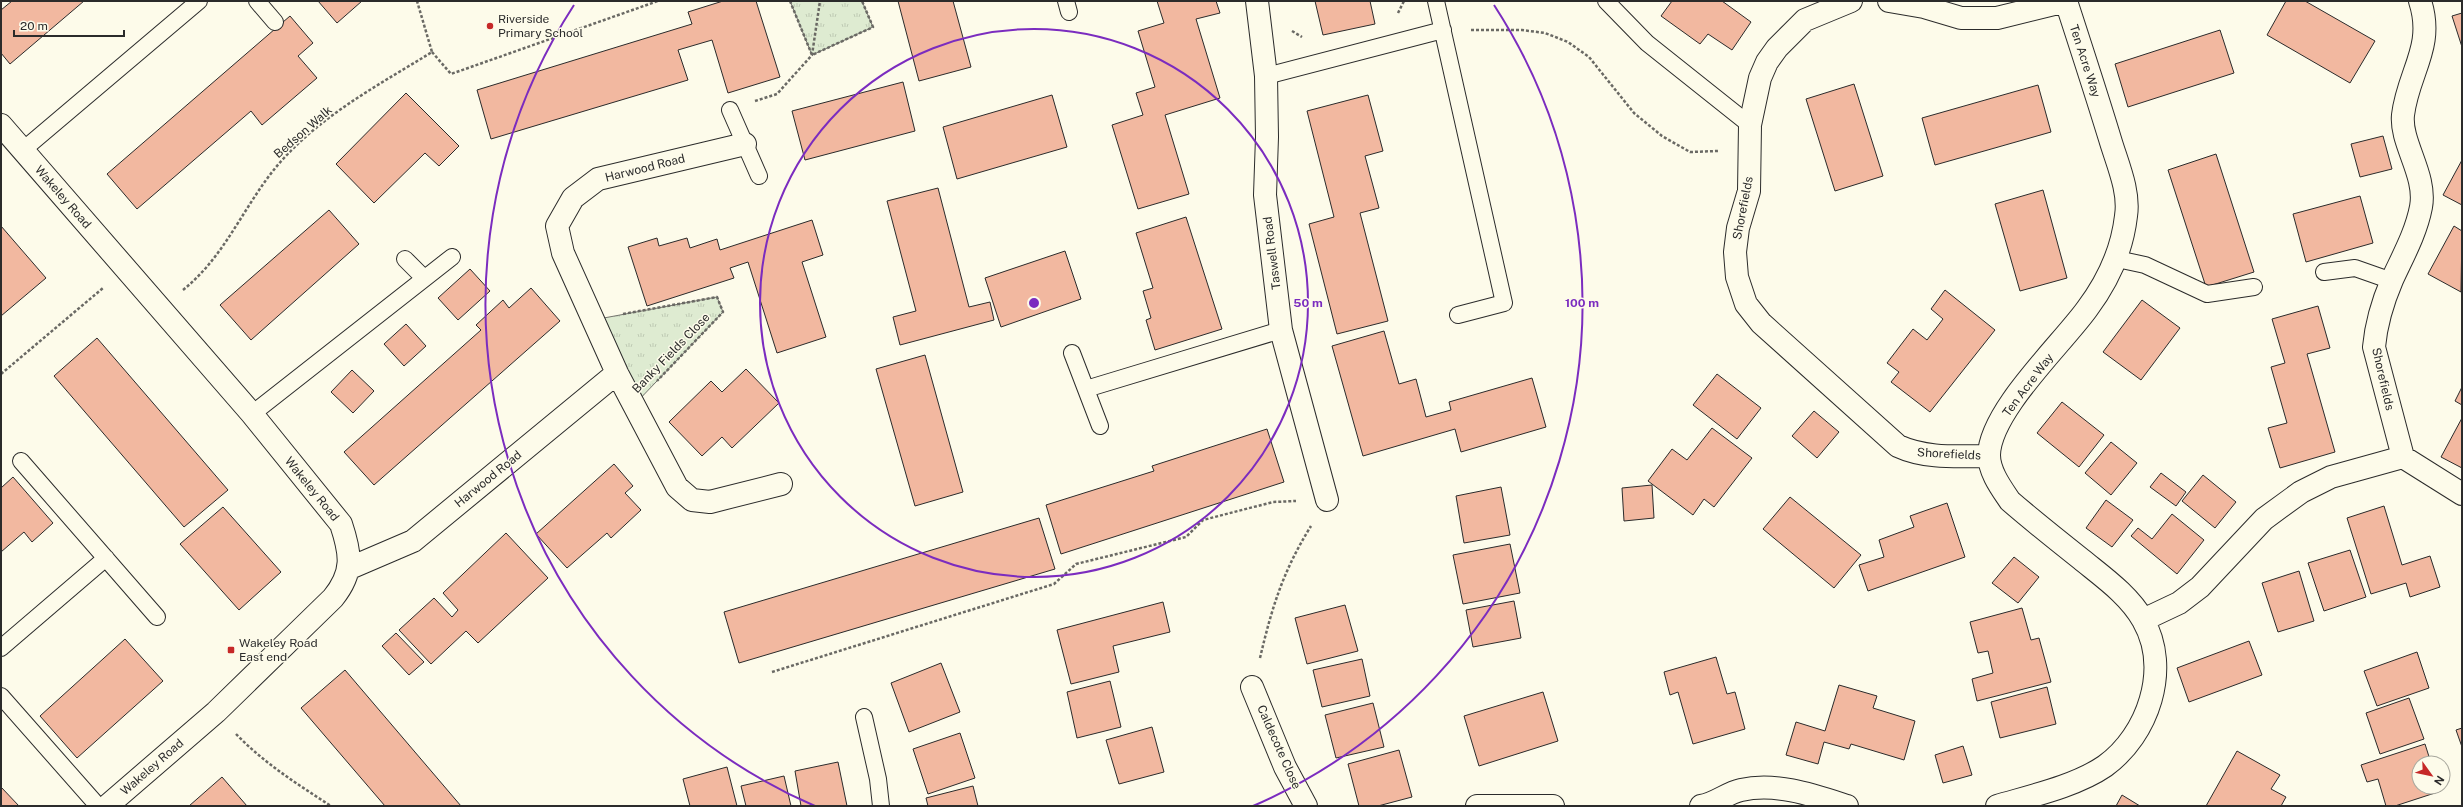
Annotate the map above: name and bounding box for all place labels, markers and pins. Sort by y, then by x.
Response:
place label: Riverside Primary School [498,12,583,40]
marker: Riverside Primary School [485,21,495,31]
centre of rings [1027,296,1041,310]
place label: Wakeley Road East end [239,636,318,664]
marker: Wakeley Road East end [226,645,236,655]

